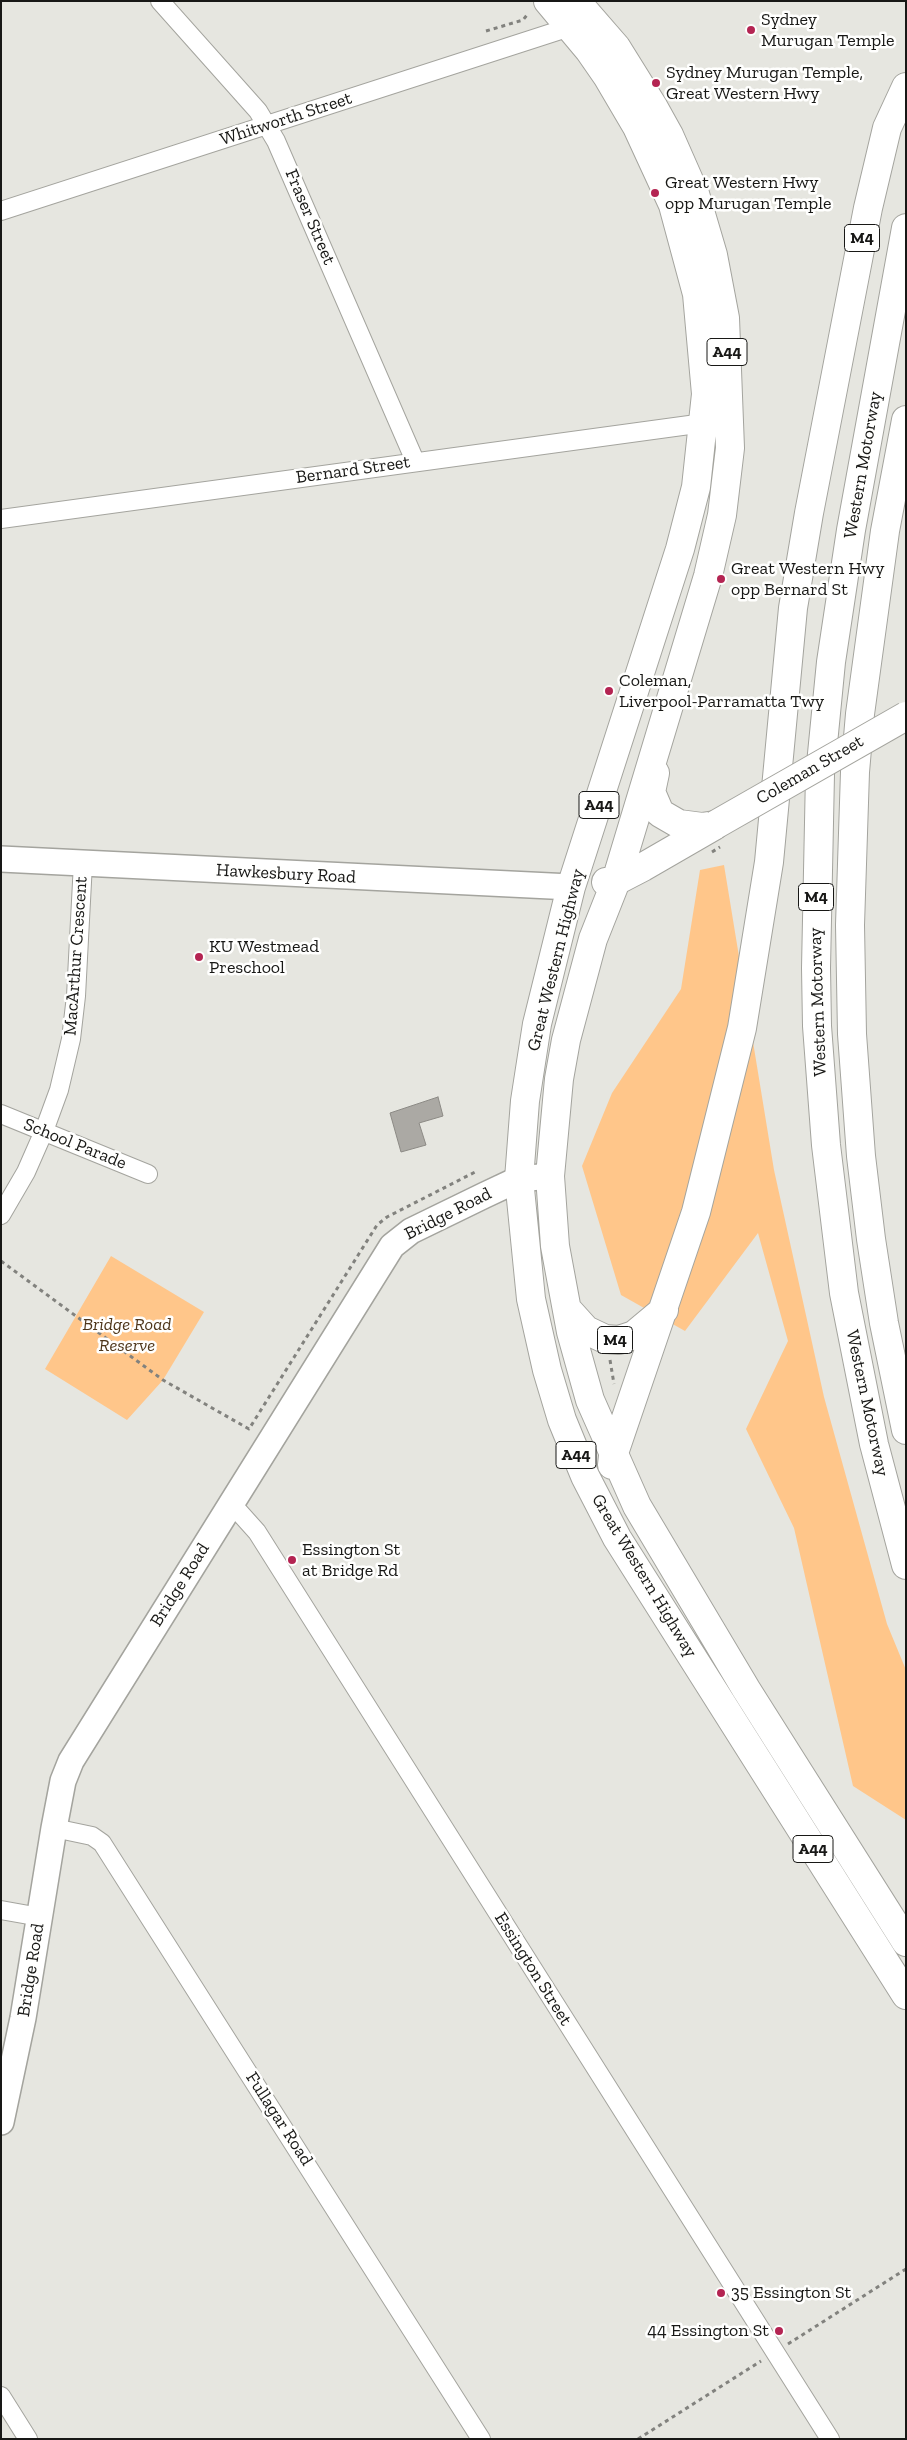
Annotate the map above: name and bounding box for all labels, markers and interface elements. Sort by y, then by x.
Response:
place label: Sydney Murugan Temple [761,9,894,52]
marker: Sydney Murugan Temple [745,24,757,36]
place label: Sydney Murugan Temple, Great Western Hwy [666,62,863,104]
marker: Sydney Murugan Temple, Great Western Hwy [650,77,662,89]
street label: Whitworth Street [217,88,355,150]
street label: Fraser Street [280,166,340,268]
place label: Great Western Hwy opp Murugan Temple [665,172,831,214]
marker: Great Western Hwy opp Murugan Temple [649,187,661,199]
road number: M4 [844,224,880,252]
road number: A44 [707,338,747,366]
street label: Western Motorway [839,390,887,540]
street label: Bernard Street [295,451,411,489]
place label: Great Western Hwy opp Bernard St [731,558,884,600]
marker: Great Western Hwy opp Bernard St [715,573,727,585]
place label: Coleman, Liverpool-Parramatta Twy [619,670,824,712]
marker: Coleman, Liverpool-Parramatta Twy [603,685,615,697]
street label: Coleman Street [753,731,867,809]
road number: A44 [579,792,619,818]
street label: Hawkesbury Road [216,860,356,888]
street label: Great Western Highway [523,867,589,1053]
street label: MacArthur Crescent [60,876,92,1036]
road number: M4 [798,884,834,910]
street label: Western Motorway [805,927,831,1077]
place label: KU Westmead Preschool [209,936,319,979]
marker: KU Westmead Preschool [193,951,205,963]
street label: School Parade [20,1114,130,1174]
street label: Bridge Road [401,1183,495,1245]
park label: Bridge Road Reserve [83,1314,171,1356]
road number: M4 [598,1326,632,1354]
street label: Western Motorway [841,1328,893,1478]
road number: A44 [556,1442,596,1468]
street label: Great Western Highway [587,1490,701,1662]
street label: Bridge Road [146,1539,214,1631]
place label: Essington St at Bridge Rd [302,1539,400,1582]
marker: Essington St at Bridge Rd [286,1554,298,1566]
road number: A44 [793,1836,833,1862]
street label: Essington Street [490,1908,576,2030]
street label: Bridge Road [13,1922,49,2018]
street label: Fullagar Road [241,2068,317,2170]
place label: 35 Essington St [731,2282,851,2304]
marker: 35 Essington St [715,2287,727,2299]
place label: 44 Essington St [647,2320,769,2342]
marker: 44 Essington St [773,2325,785,2337]

